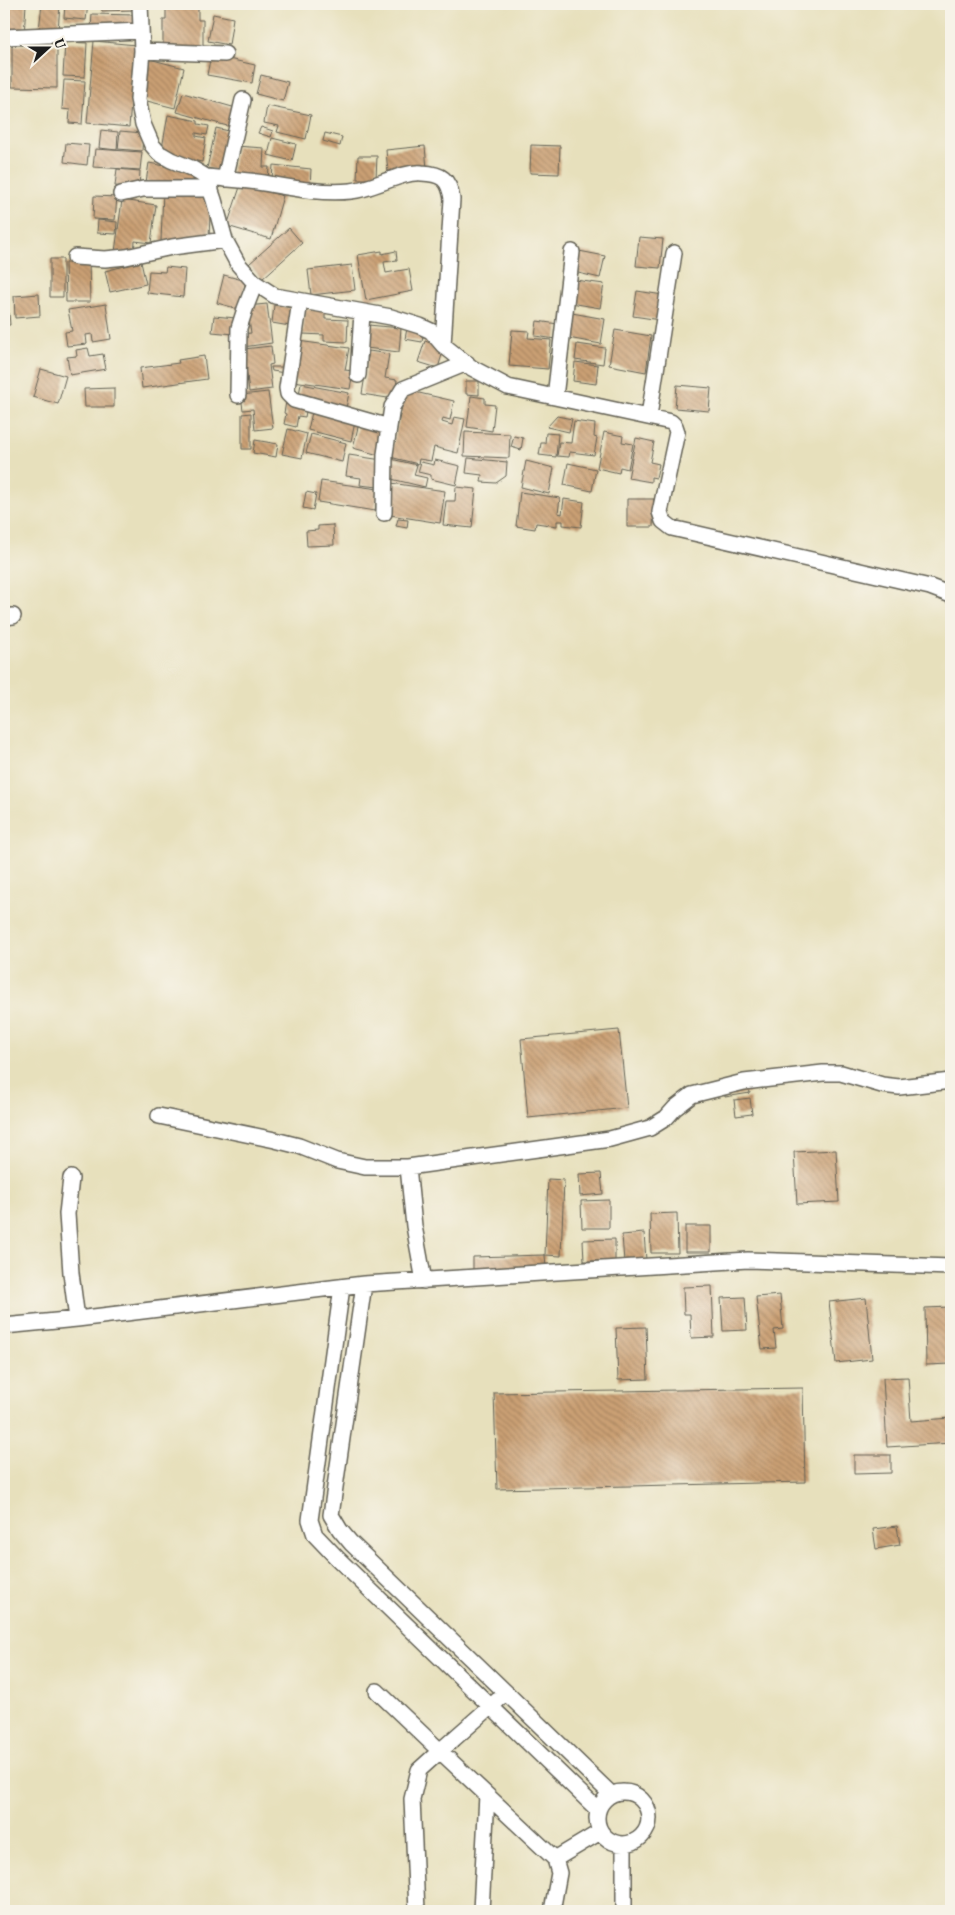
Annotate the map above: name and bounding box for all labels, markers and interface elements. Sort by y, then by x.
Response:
north arrow [22,22,72,72]
text: U [48,36,69,52]

